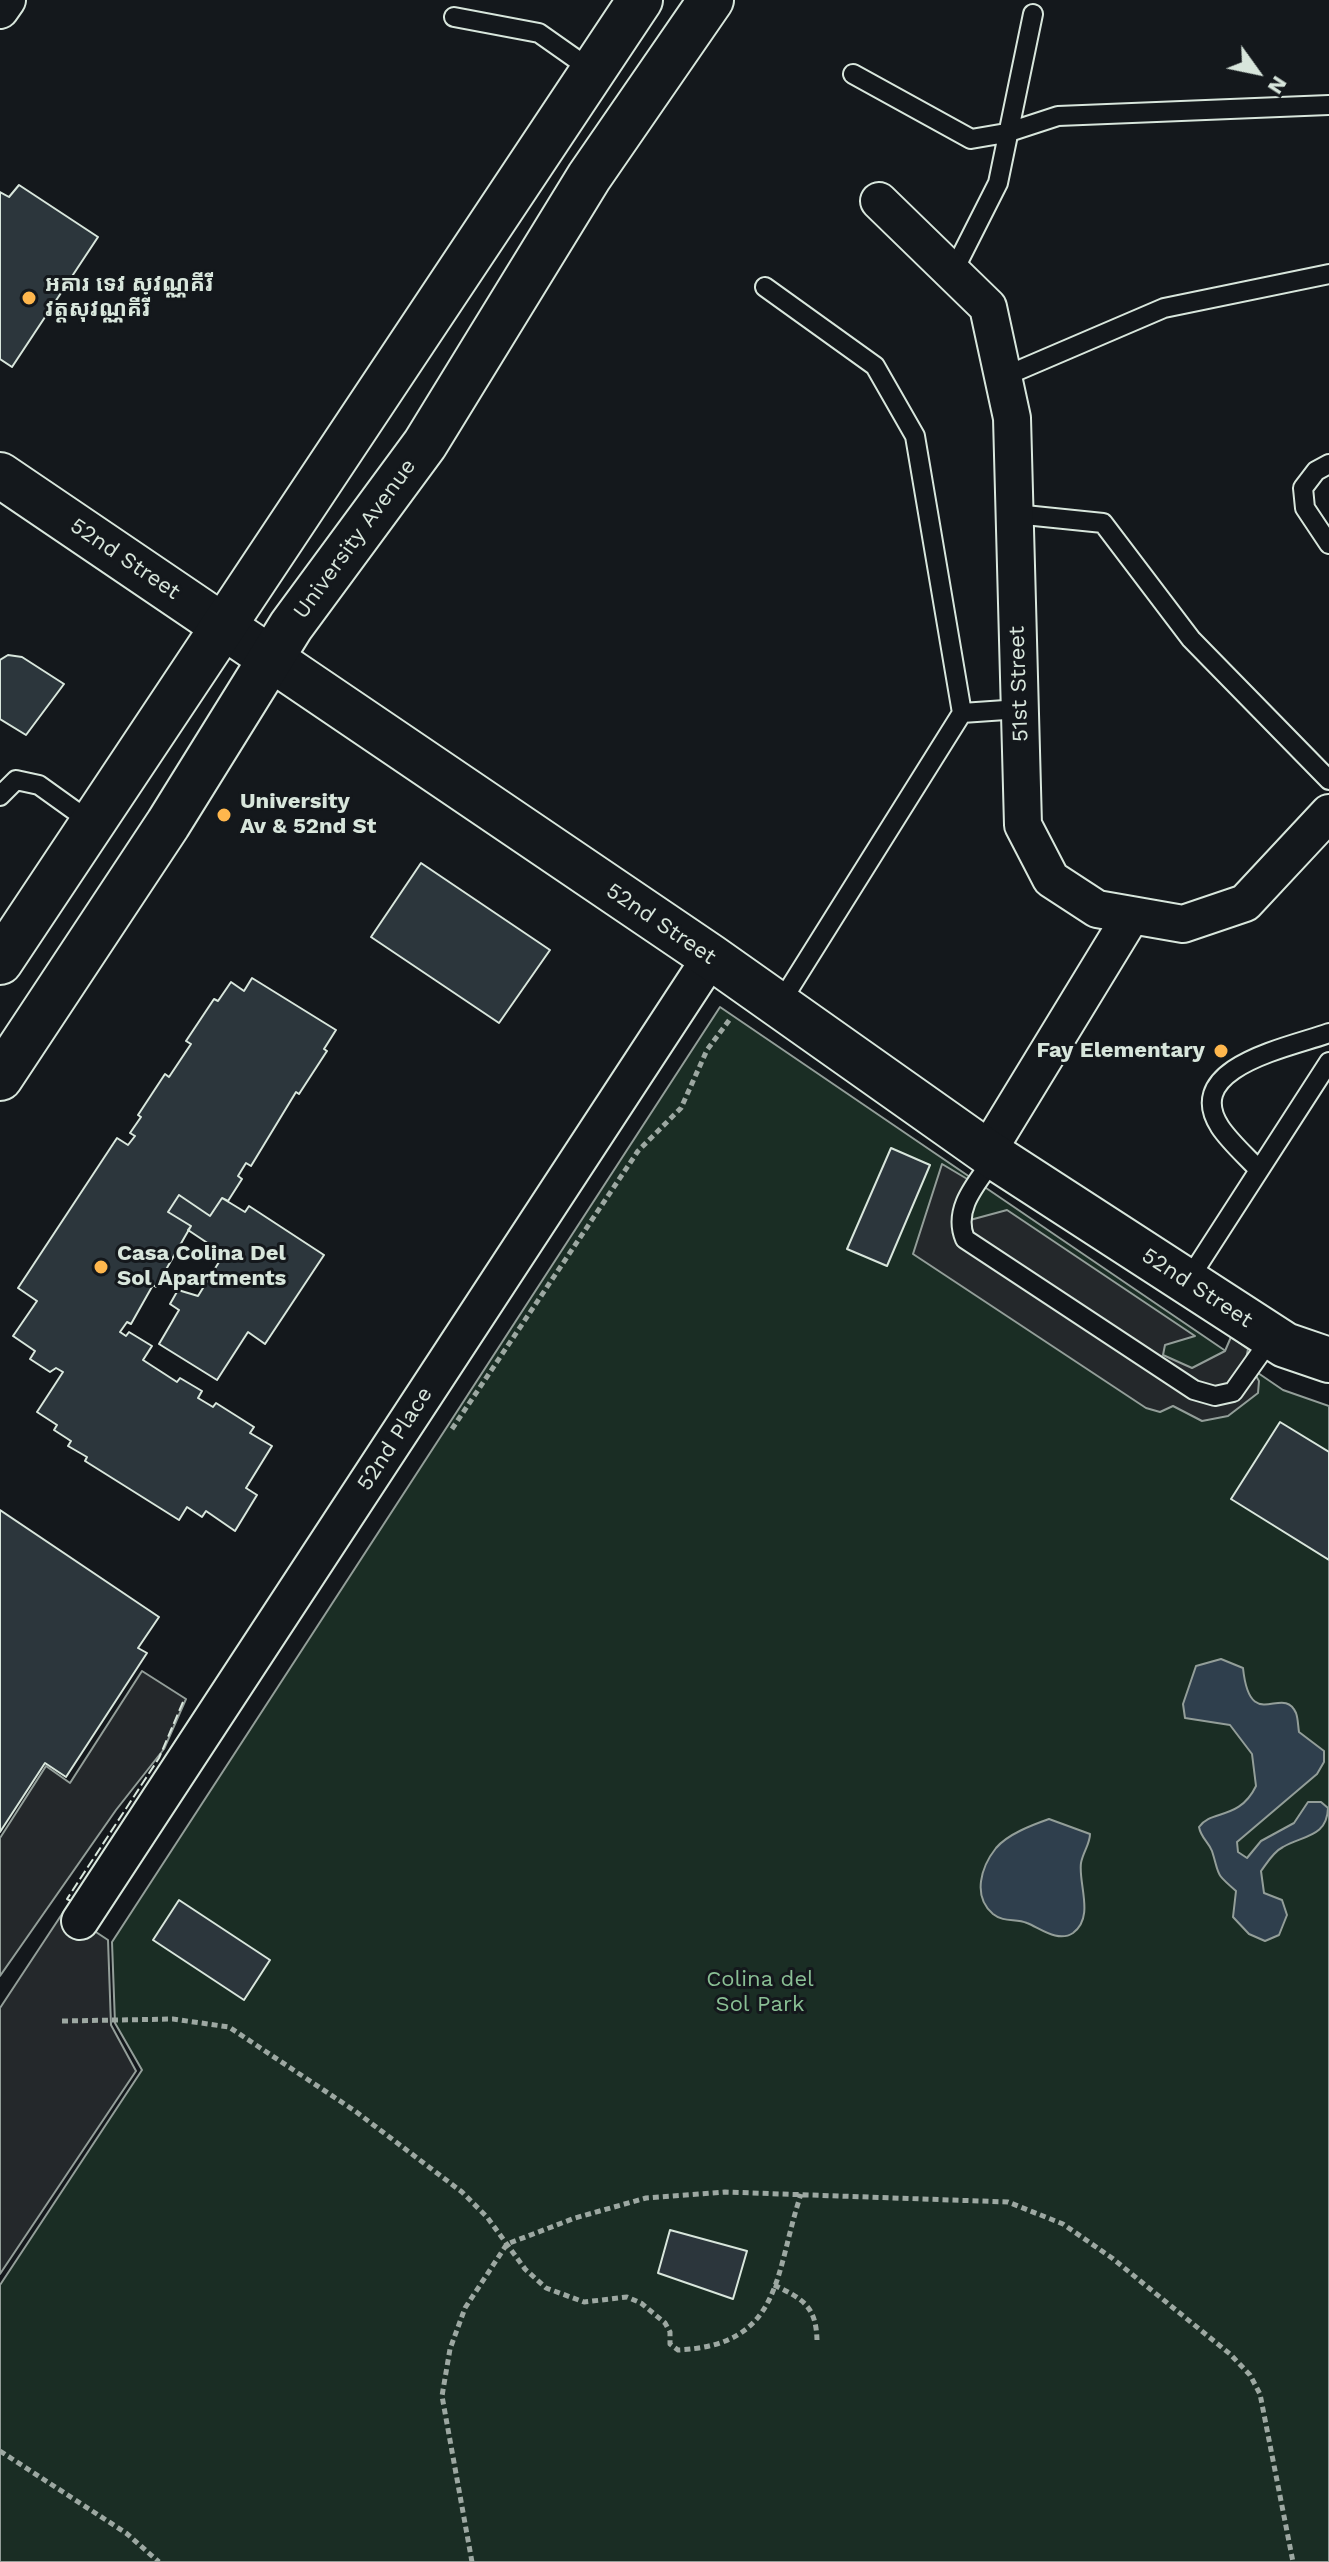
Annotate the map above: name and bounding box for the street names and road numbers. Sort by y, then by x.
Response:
street label: University Avenue [288,454,422,624]
street label: 52nd Street [65,513,185,605]
street label: 51st Street [1004,626,1034,742]
street label: 52nd Street [601,878,721,970]
street label: 52nd Street [1137,1242,1257,1334]
street label: 52nd Place [352,1382,438,1496]

